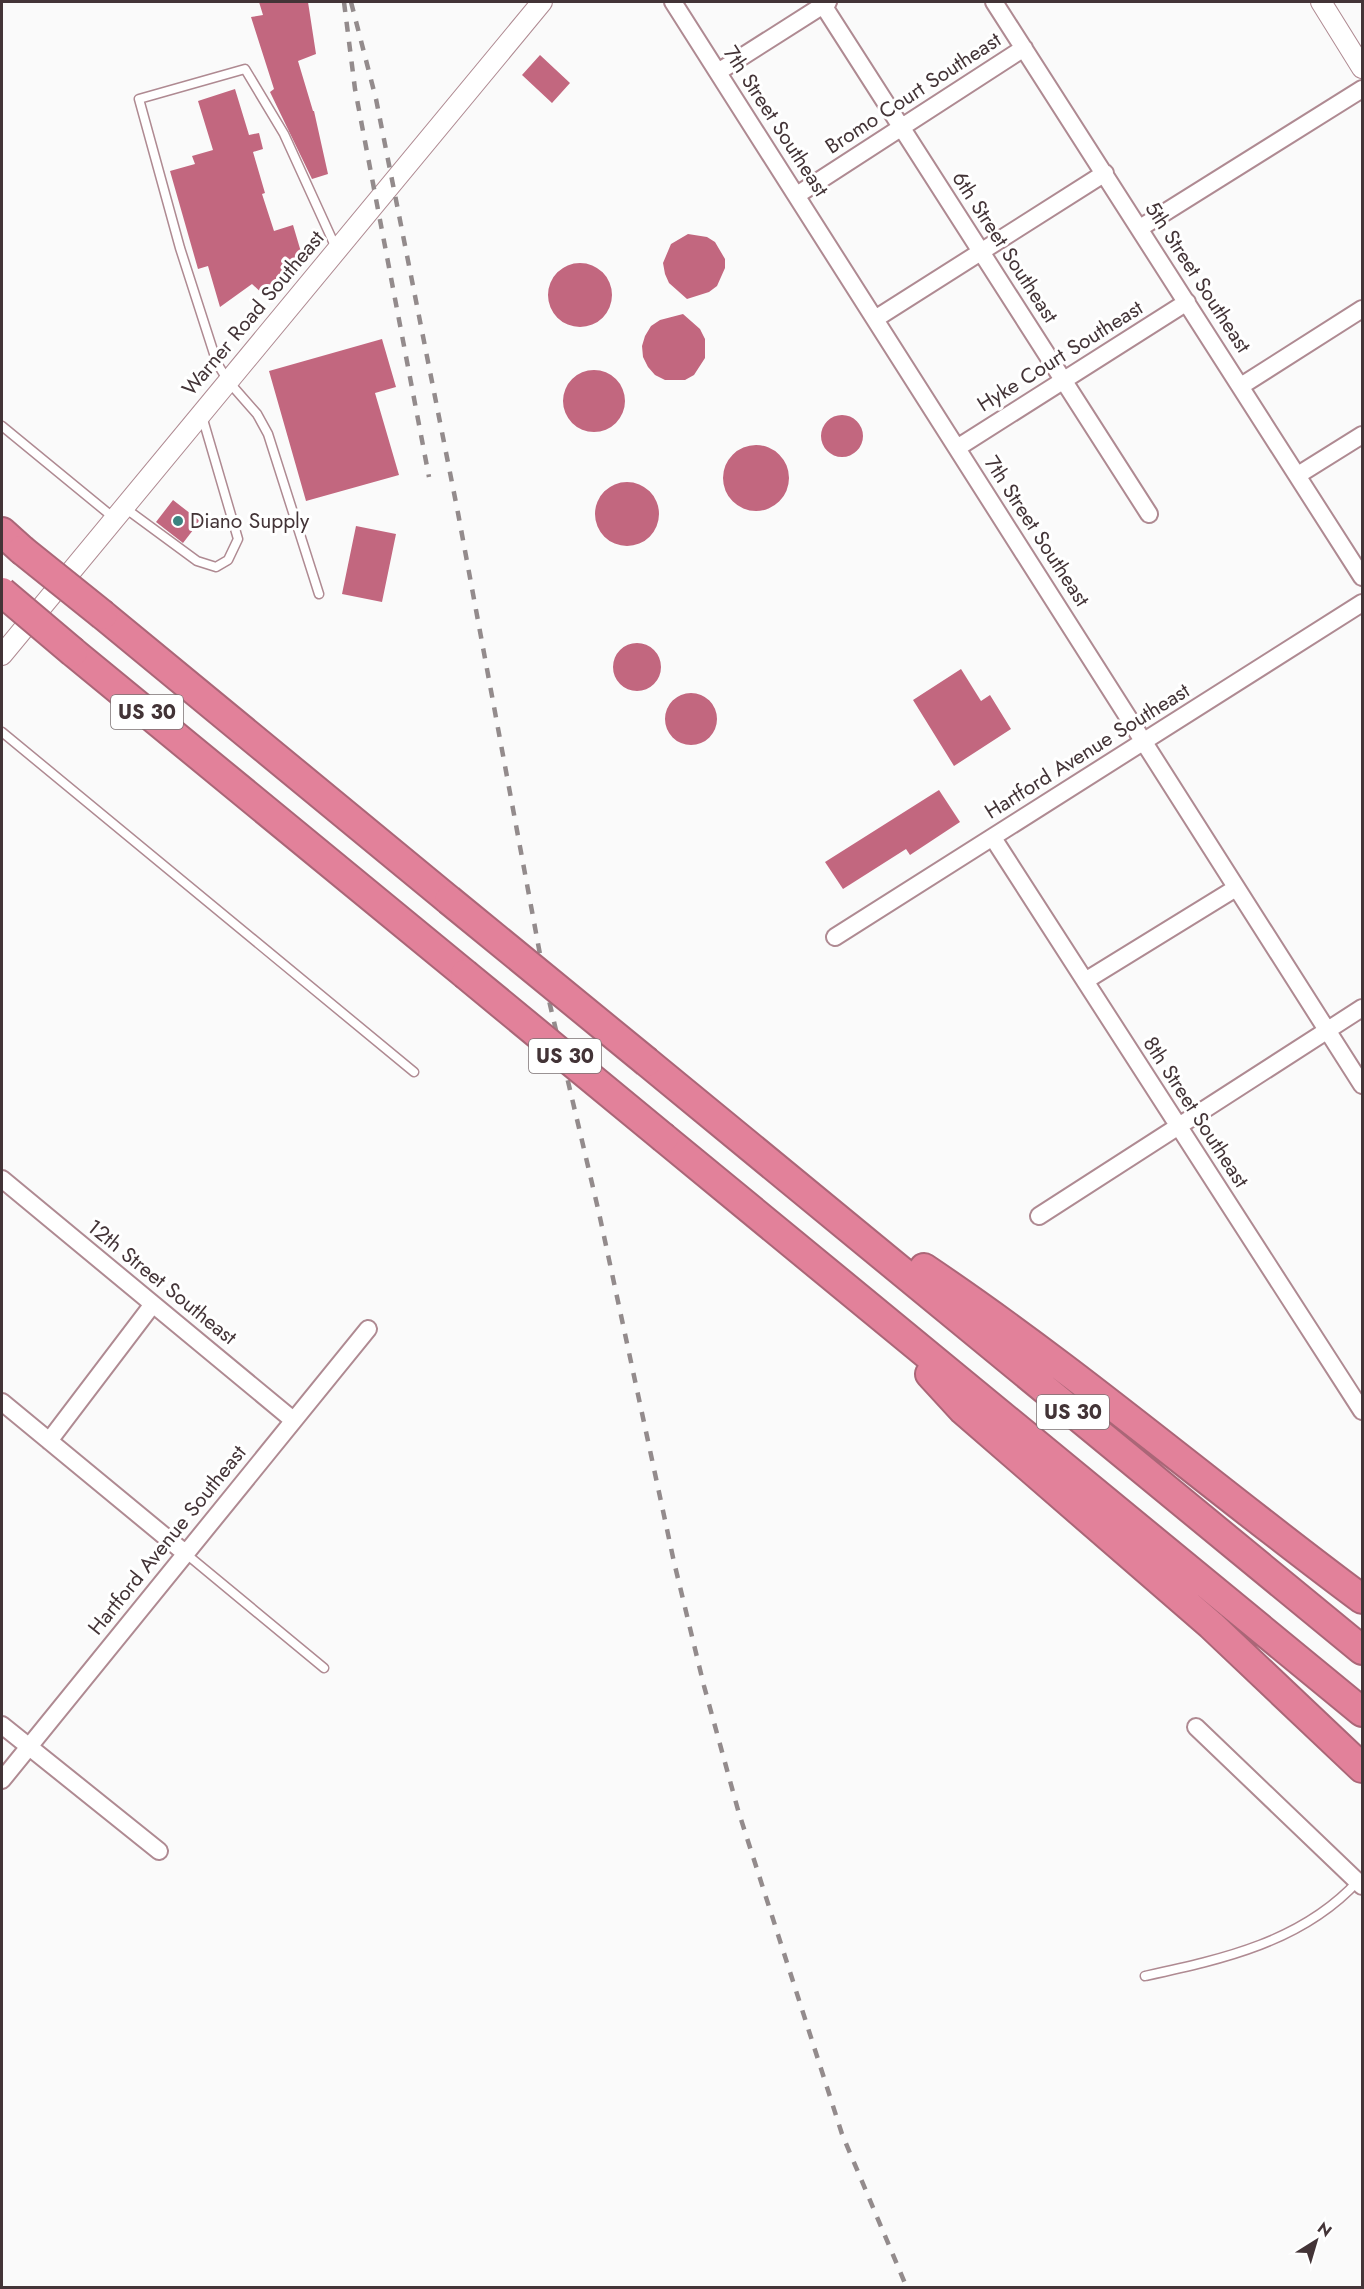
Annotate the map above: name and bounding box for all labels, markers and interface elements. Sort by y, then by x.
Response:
street label: Bromo Court Southeast [819,25,1007,161]
street label: 7th Street Southeast [716,40,836,202]
street label: 6th Street Southeast [945,165,1065,329]
street label: 5th Street Southeast [1138,195,1258,359]
street label: Warner Road Southeast [175,224,331,402]
street label: Hyke Court Southeast [971,293,1149,419]
street label: 7th Street Southeast [977,450,1097,612]
place label: Diano Supply [190,506,310,536]
marker: Diano Supply [171,514,185,528]
street label: Hartford Avenue Southeast [979,676,1195,826]
road number: US 30 [111,695,183,729]
street label: 8th Street Southeast [1136,1031,1256,1193]
road number: US 30 [529,1039,601,1073]
street label: 12th Street Southeast [81,1212,243,1352]
road number: US 30 [1037,1395,1109,1429]
street label: Hartford Avenue Southeast [81,1439,253,1641]
north arrow [1286,2211,1346,2271]
text: N [1313,2216,1337,2242]

